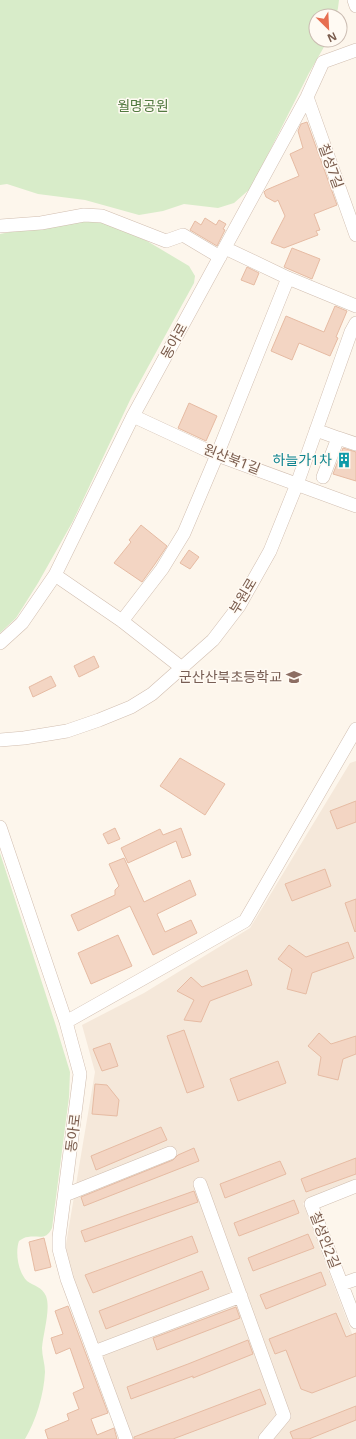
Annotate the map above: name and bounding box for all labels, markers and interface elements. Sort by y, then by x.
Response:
north arrow [308,8,348,48]
text: N [325,29,339,46]
park label: 월명공원 [117,96,169,115]
street label: 칠성7길 [315,141,348,191]
street label: 동아로 [156,319,191,362]
street label: 원산북1길 [201,439,263,478]
place label: 하늘가1차 [272,450,332,469]
building icon: 하늘가1차 [335,451,353,469]
street label: 부원로 [224,574,261,617]
place label: 군산산북초등학교 [179,667,282,686]
school or university icon: 군산산북초등학교 [285,668,303,686]
street label: 동아로 [61,1112,84,1153]
street label: 칠성안2길 [306,1209,345,1271]

